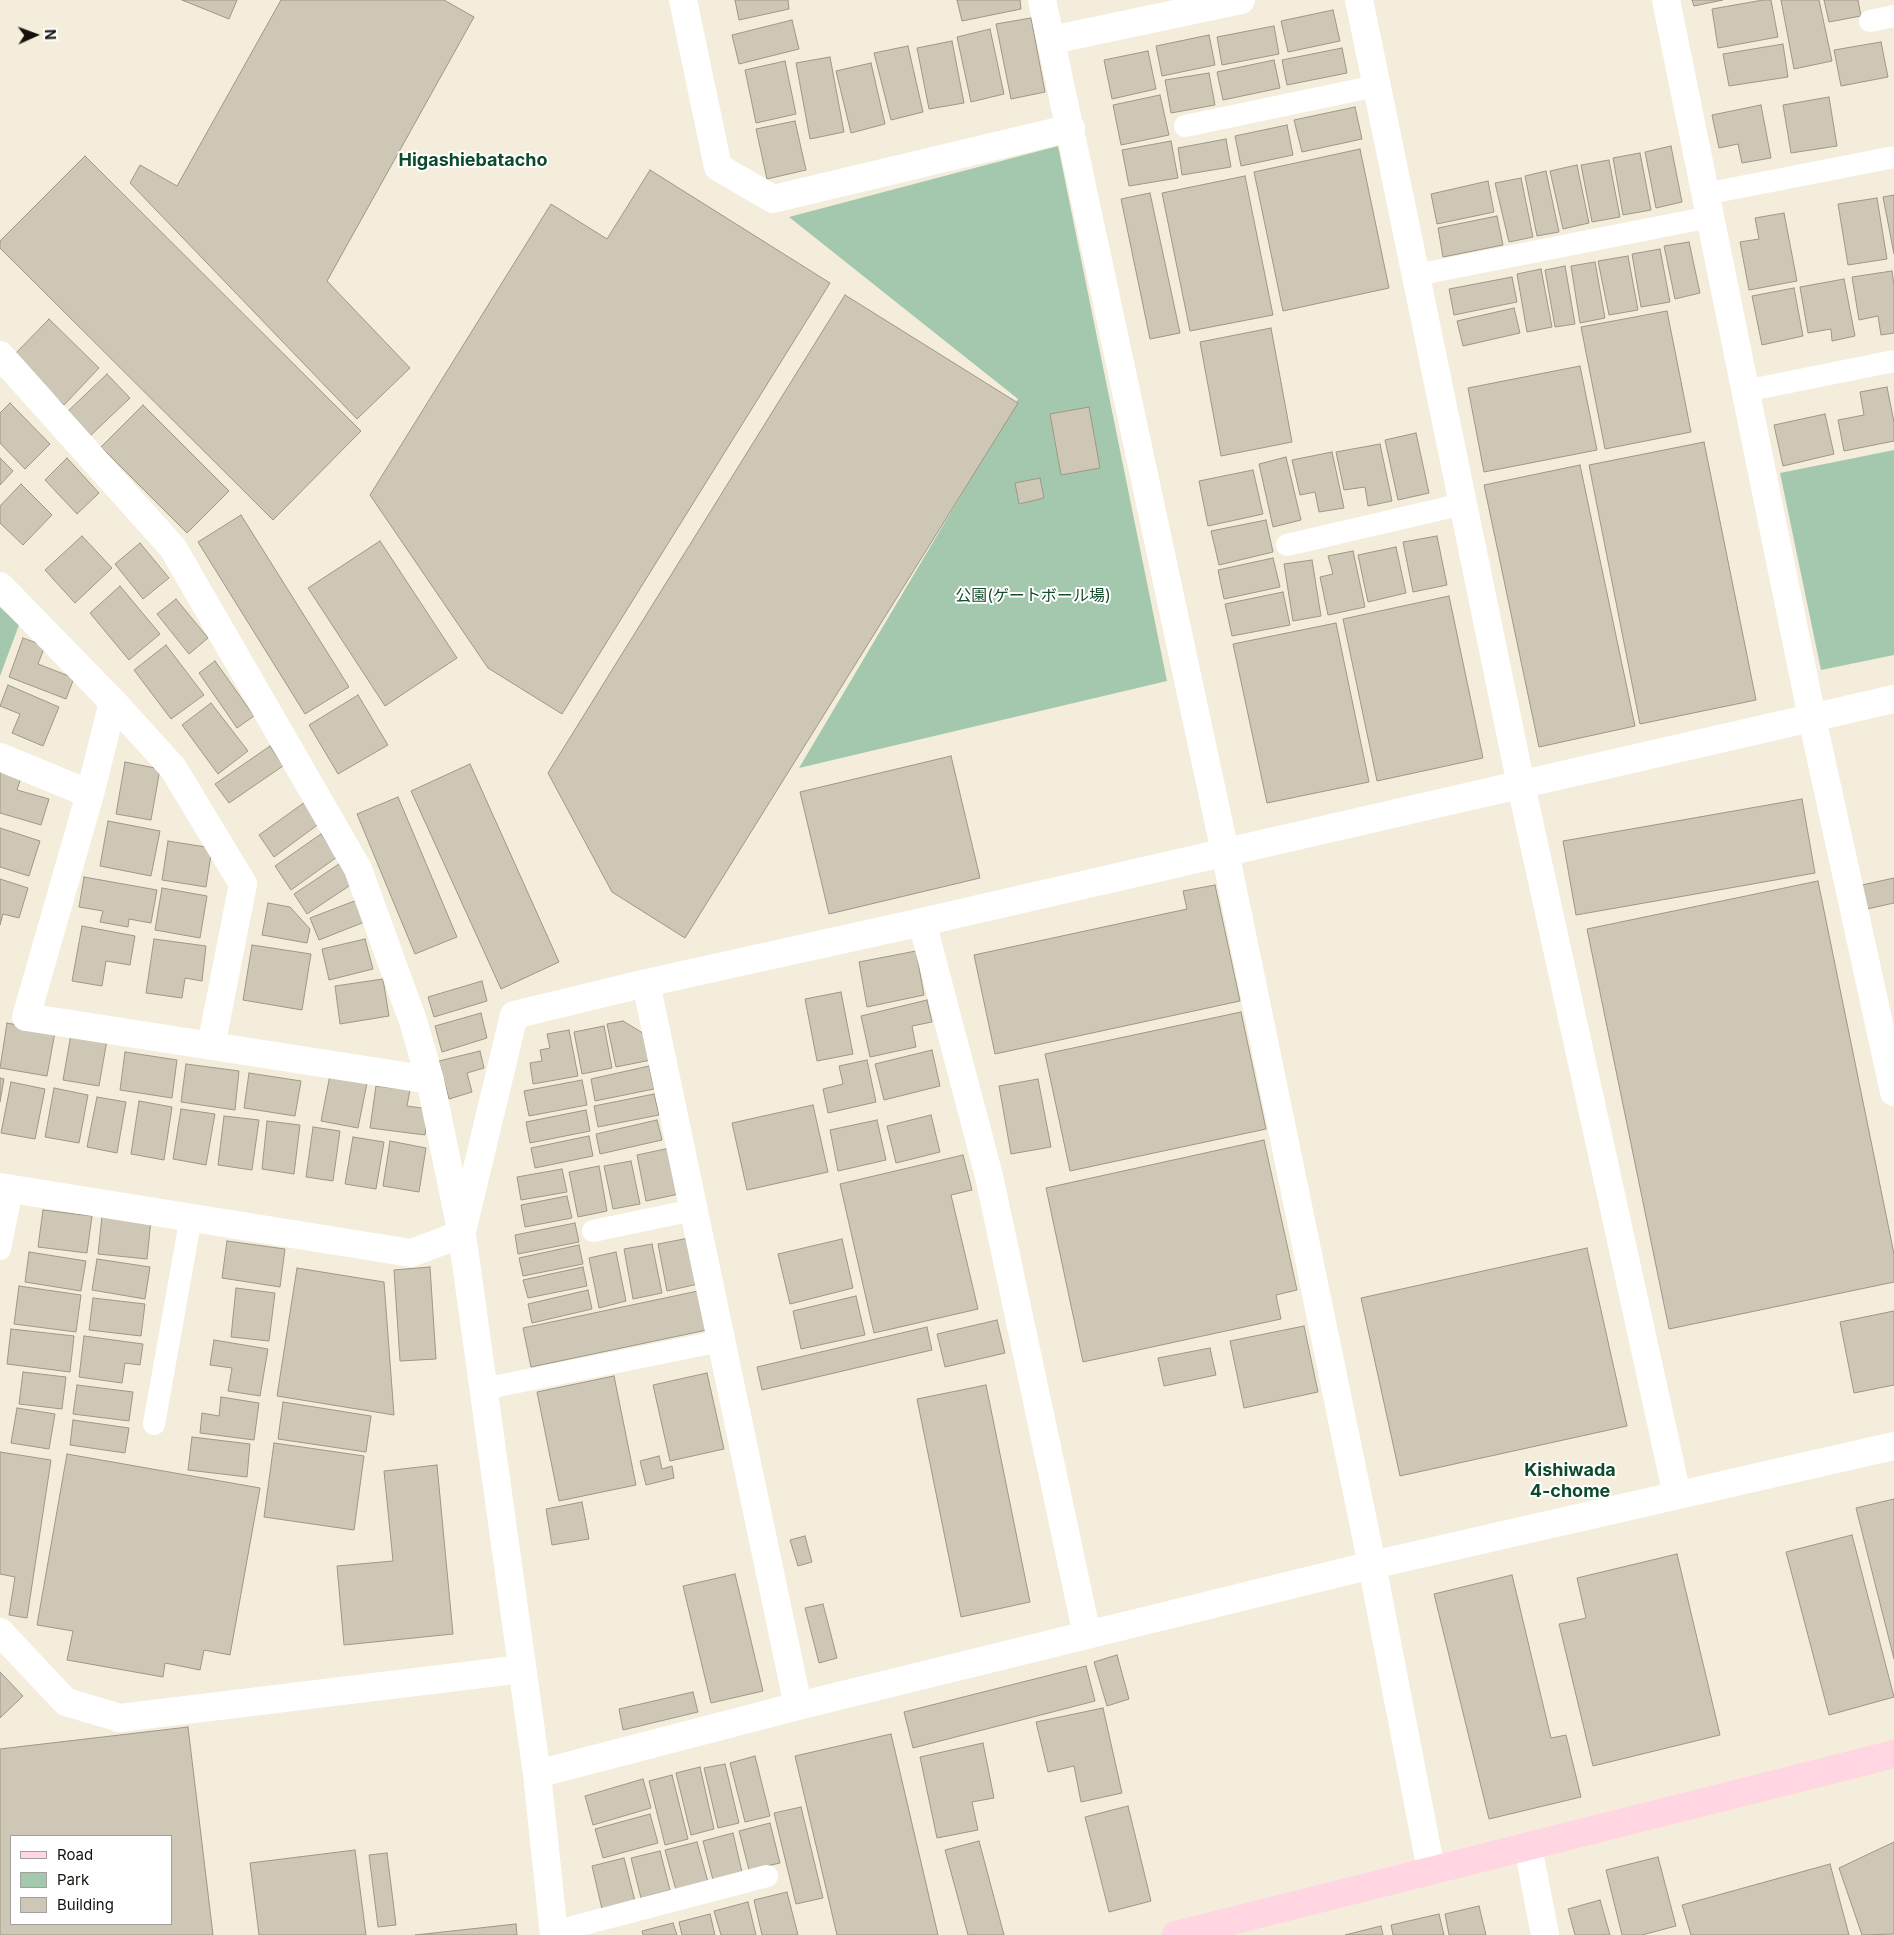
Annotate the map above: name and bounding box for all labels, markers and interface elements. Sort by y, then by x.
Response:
north arrow [10,10,60,60]
text: N [42,29,59,40]
district label: Higashiebatacho [399,150,547,172]
park label: 公園(ゲートボール場) [955,586,1111,606]
district label: Kishiwada 4-chome [1524,1460,1616,1502]
legend [10,1835,172,1925]
text: Road [57,1845,93,1864]
text: Park [57,1870,89,1889]
text: Building [57,1895,114,1914]

